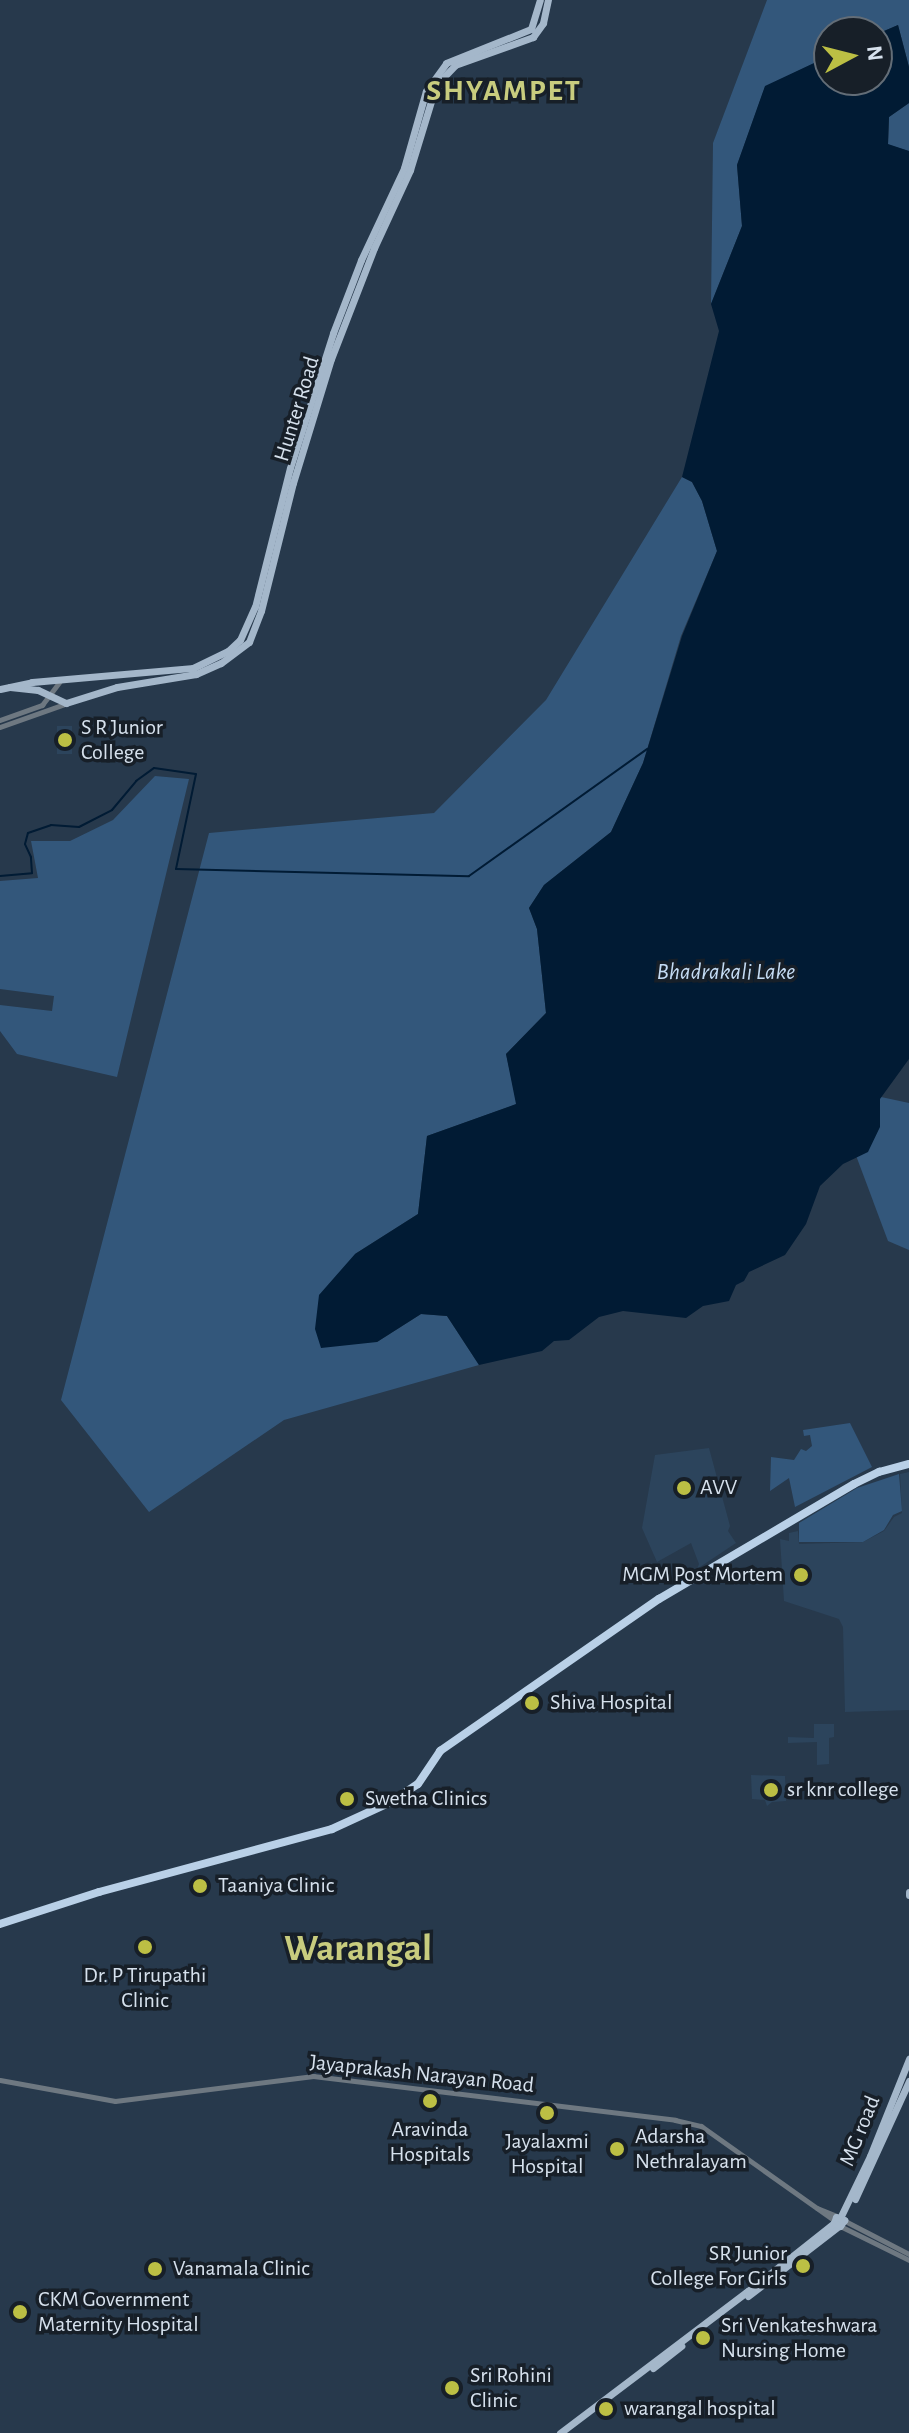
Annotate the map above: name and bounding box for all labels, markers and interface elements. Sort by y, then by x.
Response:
north arrow [813,16,893,96]
text: N [863,44,887,62]
district label: SHYAMPET [426,73,582,109]
street label: Hunter Road [269,353,325,465]
place label: S R Junior College [81,714,163,766]
marker: S R Junior College [56,731,74,749]
water label: Bhadrakali Lake [657,959,795,987]
place label: AVV [700,1475,737,1501]
marker: AVV [675,1479,693,1497]
place label: MGM Post Mortem [622,1562,783,1588]
marker: MGM Post Mortem [790,1564,812,1586]
place label: Shiva Hospital [550,1690,672,1716]
marker: Shiva Hospital [521,1692,543,1714]
place label: sr knr college [787,1777,899,1803]
marker: sr knr college [762,1781,780,1799]
place label: Swetha Clinics [365,1786,487,1812]
marker: Swetha Clinics [336,1788,358,1810]
place label: Taaniya Clinic [218,1873,334,1899]
marker: Taaniya Clinic [189,1875,211,1897]
district label: Warangal [284,1927,432,1973]
marker: Dr. P Tirupathi Clinic [134,1936,156,1958]
place label: Dr. P Tirupathi Clinic [84,1962,206,2014]
street label: Jayaprakash Narayan Road [308,2049,536,2099]
marker: Aravinda Hospitals [419,2090,441,2112]
street label: MG road [834,2092,886,2170]
marker: Jayalaxmi Hospital [536,2102,558,2124]
place label: Aravinda Hospitals [390,2116,470,2168]
place label: Adarsha Nethralayam [635,2123,747,2174]
place label: Jayalaxmi Hospital [505,2128,589,2180]
marker: Adarsha Nethralayam [606,2138,628,2160]
place label: SR Junior College For Girls [651,2240,787,2292]
place label: Vanamala Clinic [173,2256,310,2282]
marker: SR Junior College For Girls [794,2257,812,2275]
marker: Vanamala Clinic [144,2258,166,2280]
place label: CKM Government Maternity Hospital [38,2286,199,2338]
marker: CKM Government Maternity Hospital [9,2301,31,2323]
place label: Sri Venkateshwara Nursing Home [721,2312,877,2364]
marker: Sri Venkateshwara Nursing Home [692,2327,714,2349]
place label: Sri Rohini Clinic [470,2362,552,2414]
marker: Sri Rohini Clinic [441,2377,463,2399]
place label: warangal hospital [624,2396,776,2422]
marker: warangal hospital [595,2398,617,2420]

